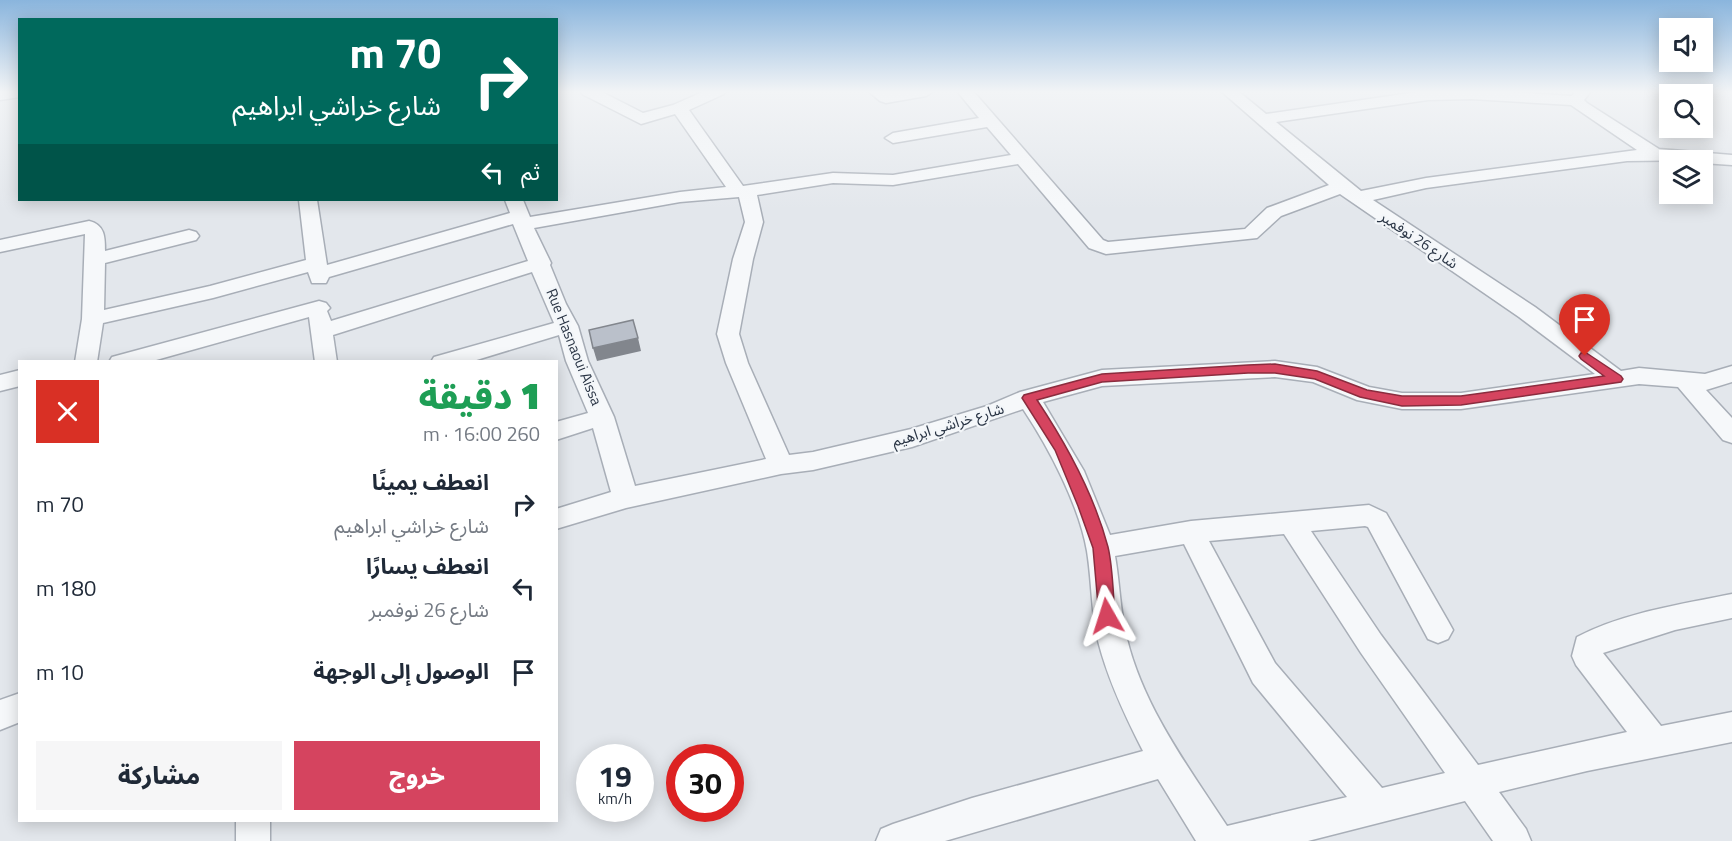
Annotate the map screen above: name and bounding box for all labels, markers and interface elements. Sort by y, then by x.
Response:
map controls [1659,18,1713,204]
button: sound [1659,18,1713,72]
text: 70 m [349,20,441,84]
icon: right [462,42,540,120]
text: شارع خراشي ابراهيم [232,84,441,125]
button: search [1659,84,1713,138]
button: layers [1659,150,1713,204]
text: ثم [521,155,540,189]
icon: left [476,156,509,189]
street label: شارع 26 نوفمبر [1374,204,1463,275]
street label: Rue Hasnaoui Aissa [541,285,609,409]
pin [1559,294,1610,356]
icon: arrive [1568,303,1601,336]
text: 1 دقيقة [418,368,540,423]
button: close [36,380,99,443]
street label: شارع خراشي ابراهيم [889,396,1007,453]
text: 260 m · 16:00 [423,418,540,449]
text: انعطف يمينًا [372,465,489,499]
text: 70 m [36,487,84,521]
icon: right [507,488,540,521]
text: شارع خراشي ابراهيم [334,510,489,541]
text: انعطف يسارًا [366,549,489,583]
text: 180 m [36,571,96,605]
icon: left [507,572,540,605]
position arrow [1075,584,1139,648]
text: شارع 26 نوفمبر [369,594,489,625]
text: الوصول إلى الوجهة [313,654,489,688]
text: 10 m [36,655,84,689]
icon: arrive [507,656,540,689]
button: مشاركة [36,741,282,810]
button: خروج [294,741,540,810]
speed limit sign: 30 [666,744,744,822]
text: 19 [598,753,632,799]
text: km/h [598,787,632,810]

